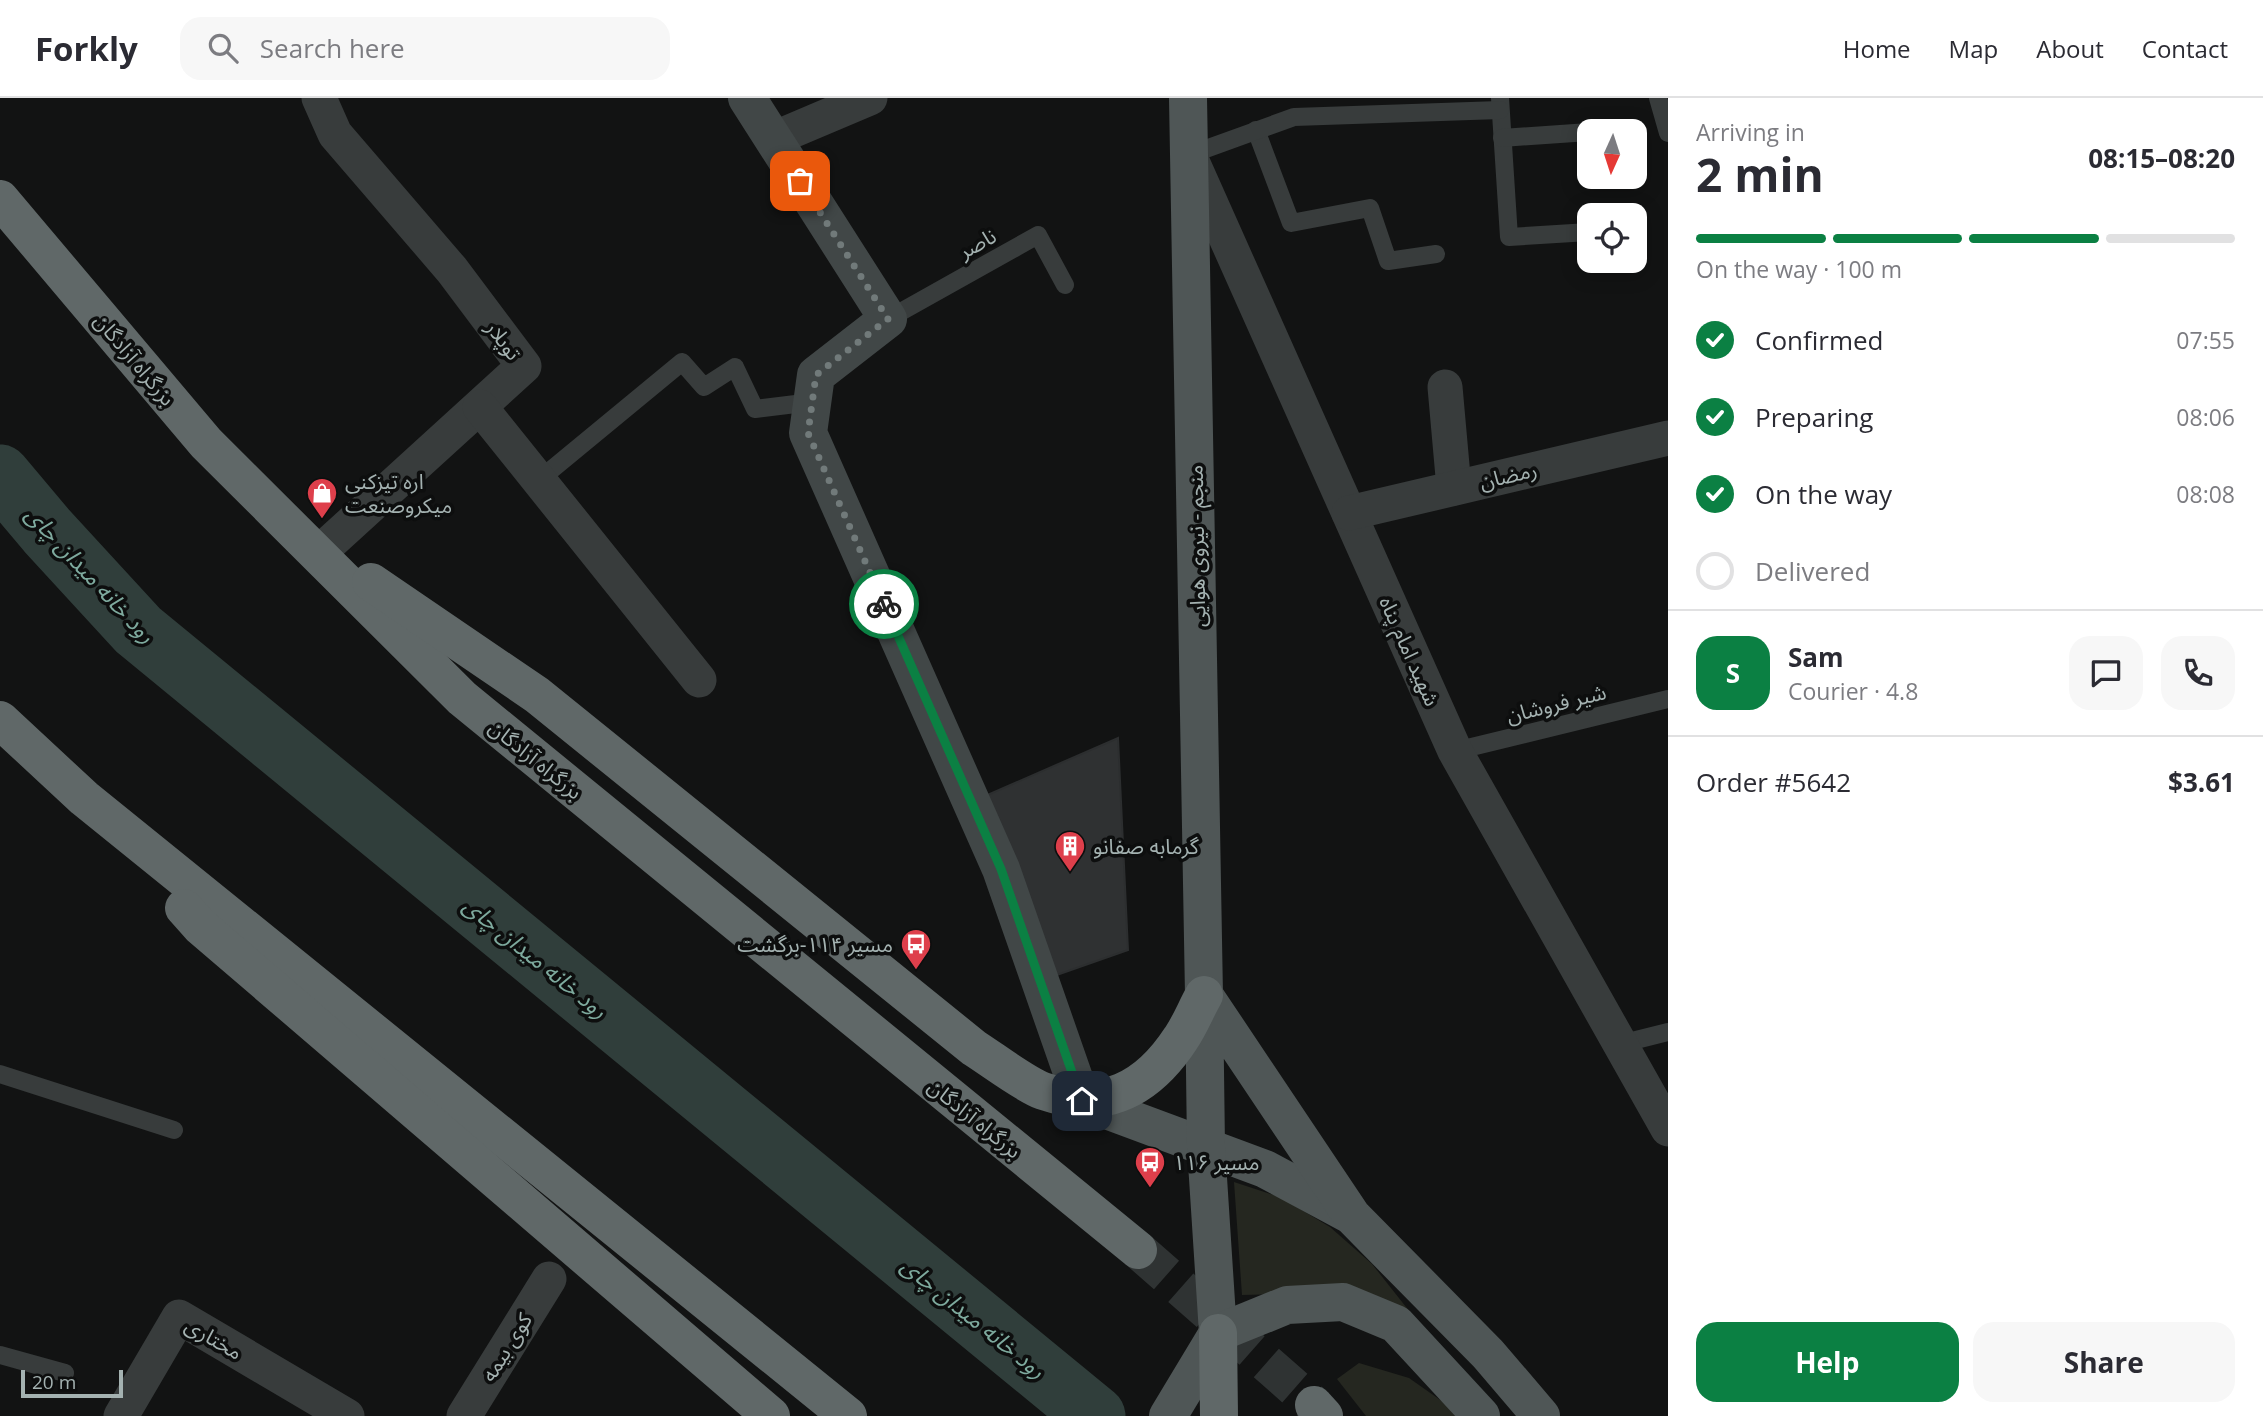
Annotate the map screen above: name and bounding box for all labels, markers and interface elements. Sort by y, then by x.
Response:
search box [180,17,670,80]
text: Forkly [35,26,138,71]
icon: search [204,29,242,67]
text: Search here [260,30,405,66]
text: Home [1843,32,1911,65]
text: Map [1949,32,1998,65]
text: About [2036,32,2104,65]
text: Contact [2142,32,2228,65]
text: Arriving in [1696,116,1805,148]
north arrow [1577,119,1647,189]
map controls [1577,119,1647,273]
text: 08:15–08:20 [2088,140,2235,176]
text: 2 min [1696,143,1824,205]
pin [770,151,830,211]
icon: bag [781,162,819,200]
button: locate [1577,203,1647,273]
street label: ناصر [952,221,1001,265]
text: On the way · 100 m [1696,253,1902,285]
street label: بزرگراه آزادگان [88,307,182,411]
street label: توپلار [479,314,528,366]
icon: check [1696,321,1734,359]
text: Confirmed [1755,322,1883,358]
text: 07:55 [2176,324,2235,356]
icon: check [1696,398,1734,436]
text: Preparing [1755,399,1873,435]
text: 08:06 [2176,401,2235,433]
street label: رمضان [1476,455,1540,495]
street label: منجم - نیروی هوایی [1181,465,1213,627]
place label: اره تیزکنی میکروصنعت [345,467,452,519]
icon: check [1696,475,1734,513]
shop icon: اره تیزکنی میکروصنعت [305,476,339,520]
text: On the way [1755,476,1892,512]
text: 08:08 [2176,478,2235,510]
water label: رود خانه میدان چای [19,498,163,650]
text: Delivered [1755,553,1870,589]
courier [849,569,919,639]
icon: bike [865,585,903,623]
street label: شهید امام پناه [1371,592,1447,712]
button: chat [2069,636,2143,710]
button: phone [2161,636,2235,710]
text: Sam [1788,639,1844,675]
text: S [1726,655,1740,691]
text: Courier · 4.8 [1788,675,1918,707]
street label: شیر فروشان [1503,677,1609,729]
street label: بزرگراه آزادگان [483,713,589,805]
text: Order #5642 [1696,764,1851,800]
text: $3.61 [2168,764,2235,800]
building icon: گرمابه صفانو [1053,829,1087,873]
place label: گرمابه صفانو [1093,832,1199,860]
water label: رود خانه میدان چای [457,889,615,1025]
bus stop icon: مسیر ۱۱۴-برگشت [899,927,933,971]
place label: مسیر ۱۱۴-برگشت [737,930,893,958]
pin [1052,1071,1112,1131]
street label: بزرگراه آزادگان [922,1072,1028,1164]
icon: home [1063,1082,1101,1120]
bus stop icon: مسیر ۱۱۶ [1133,1145,1167,1189]
place label: مسیر ۱۱۶ [1173,1148,1260,1176]
water label: رود خانه میدان چای [895,1249,1053,1385]
street label: کوی بیمه [474,1307,538,1387]
street label: مختاری [180,1310,248,1366]
button: Help [1696,1322,1959,1402]
button: Share [1973,1322,2235,1402]
scale bar [21,1367,122,1399]
text: 20 m [32,1369,76,1395]

